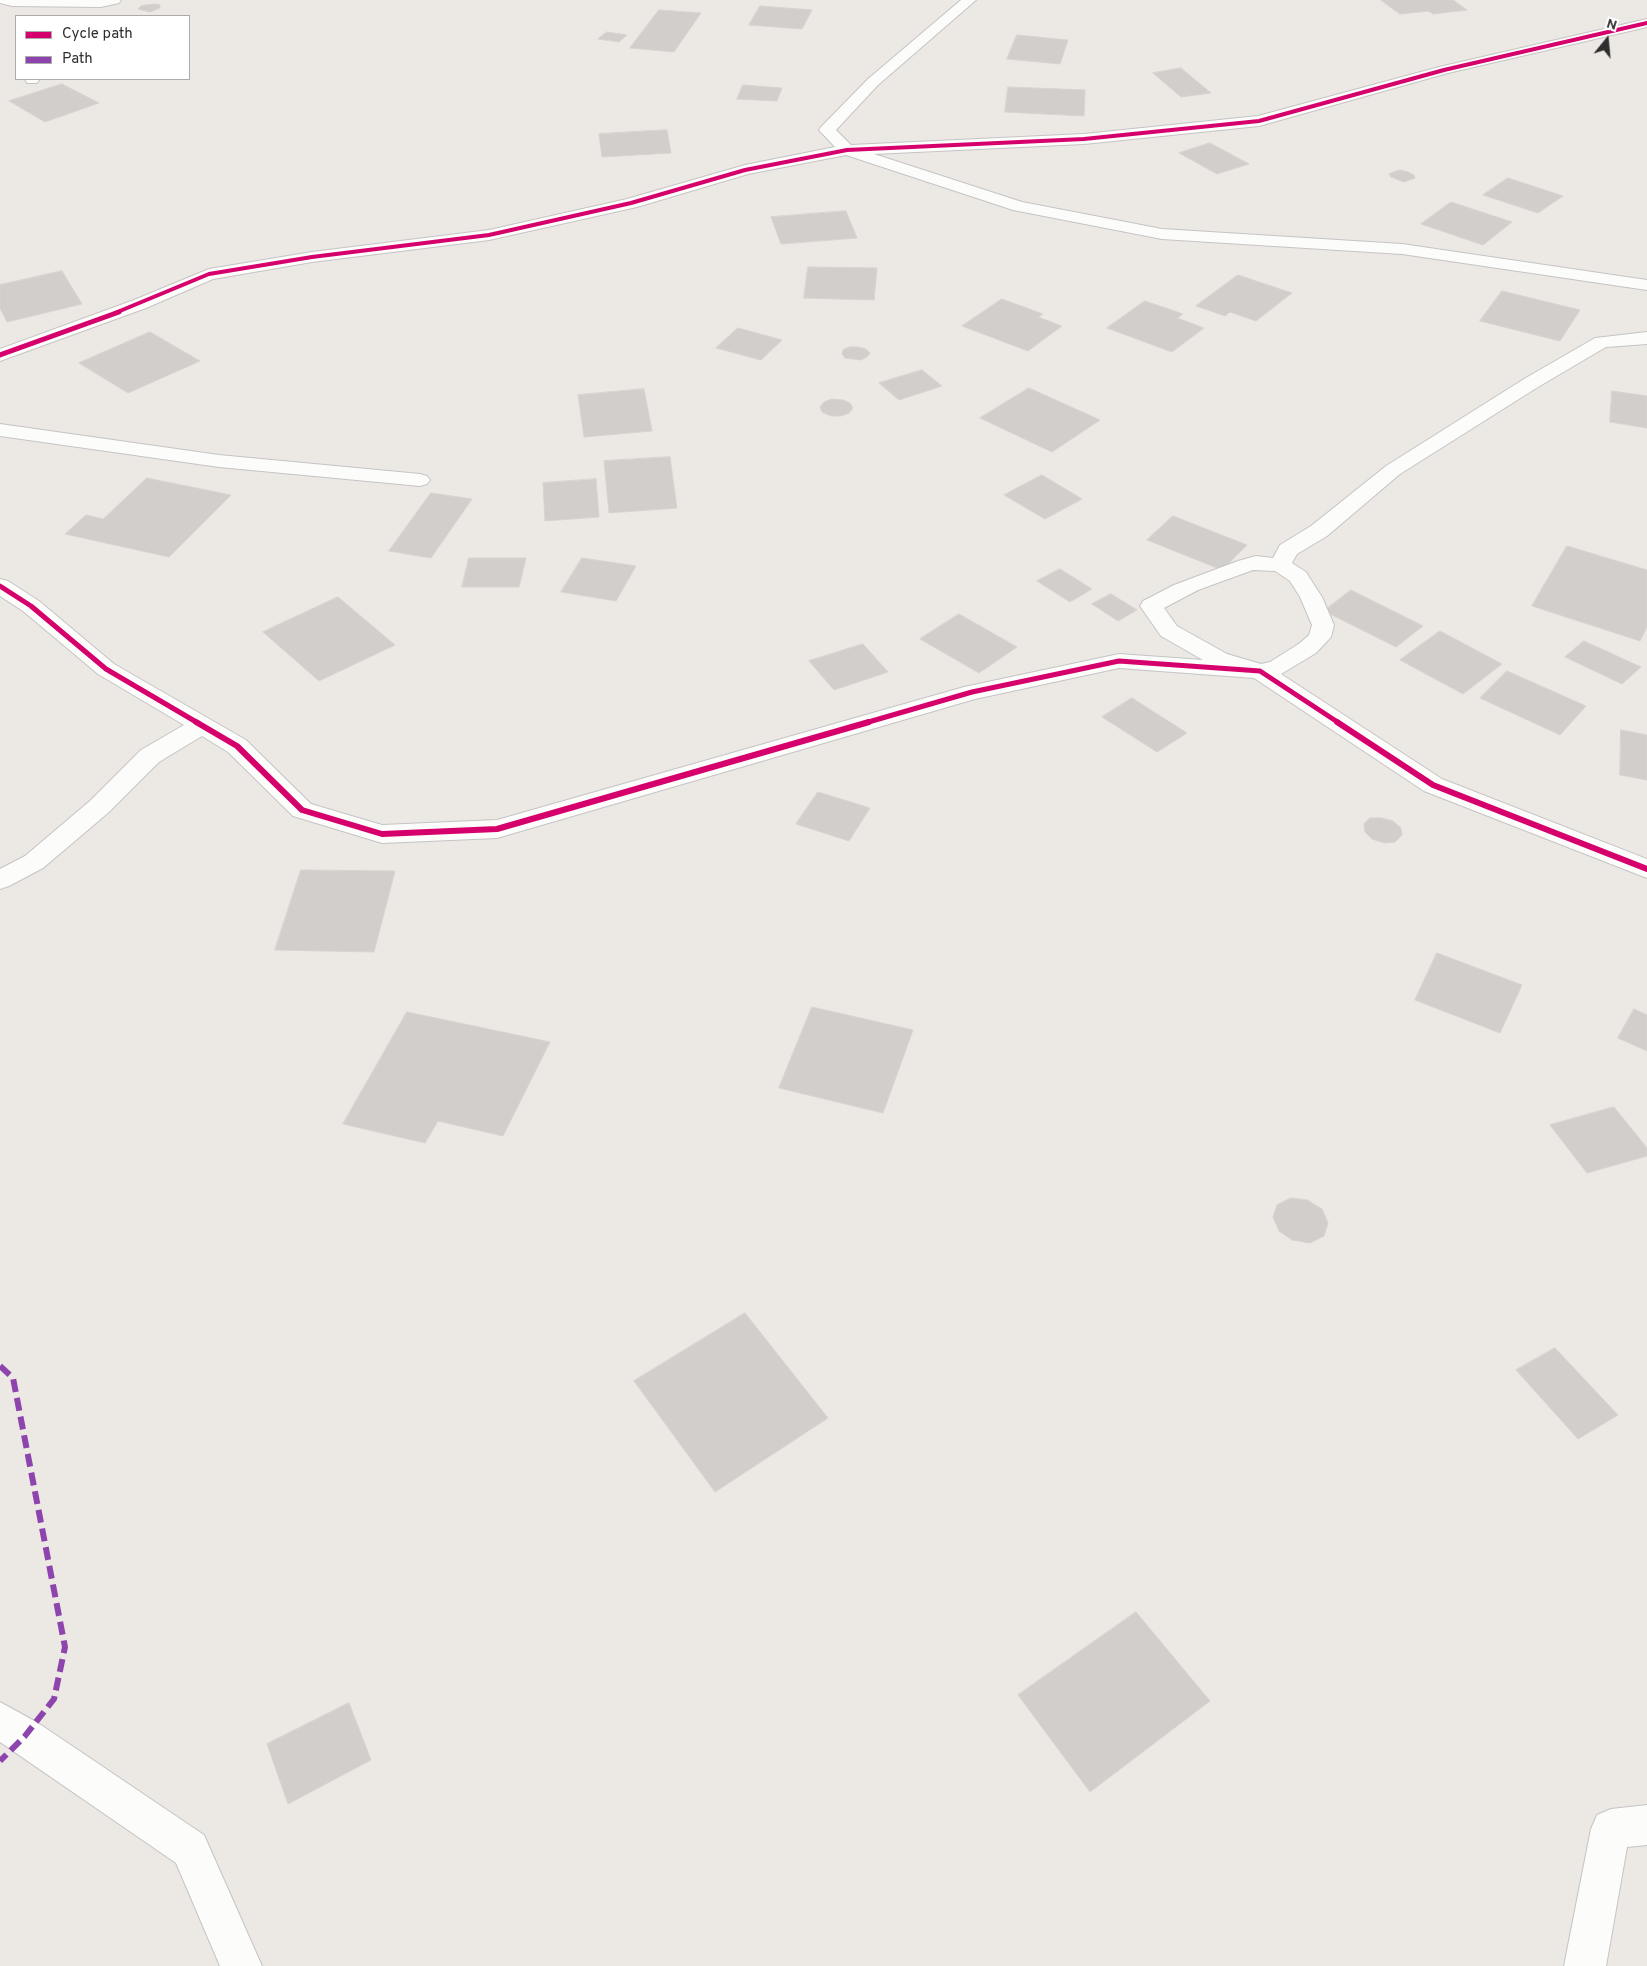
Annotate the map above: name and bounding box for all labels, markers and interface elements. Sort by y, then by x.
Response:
legend [15,15,190,80]
north arrow [1582,15,1632,65]
text: N [1604,16,1619,35]
text: Cycle path [62,25,133,44]
text: Path [62,50,93,69]

